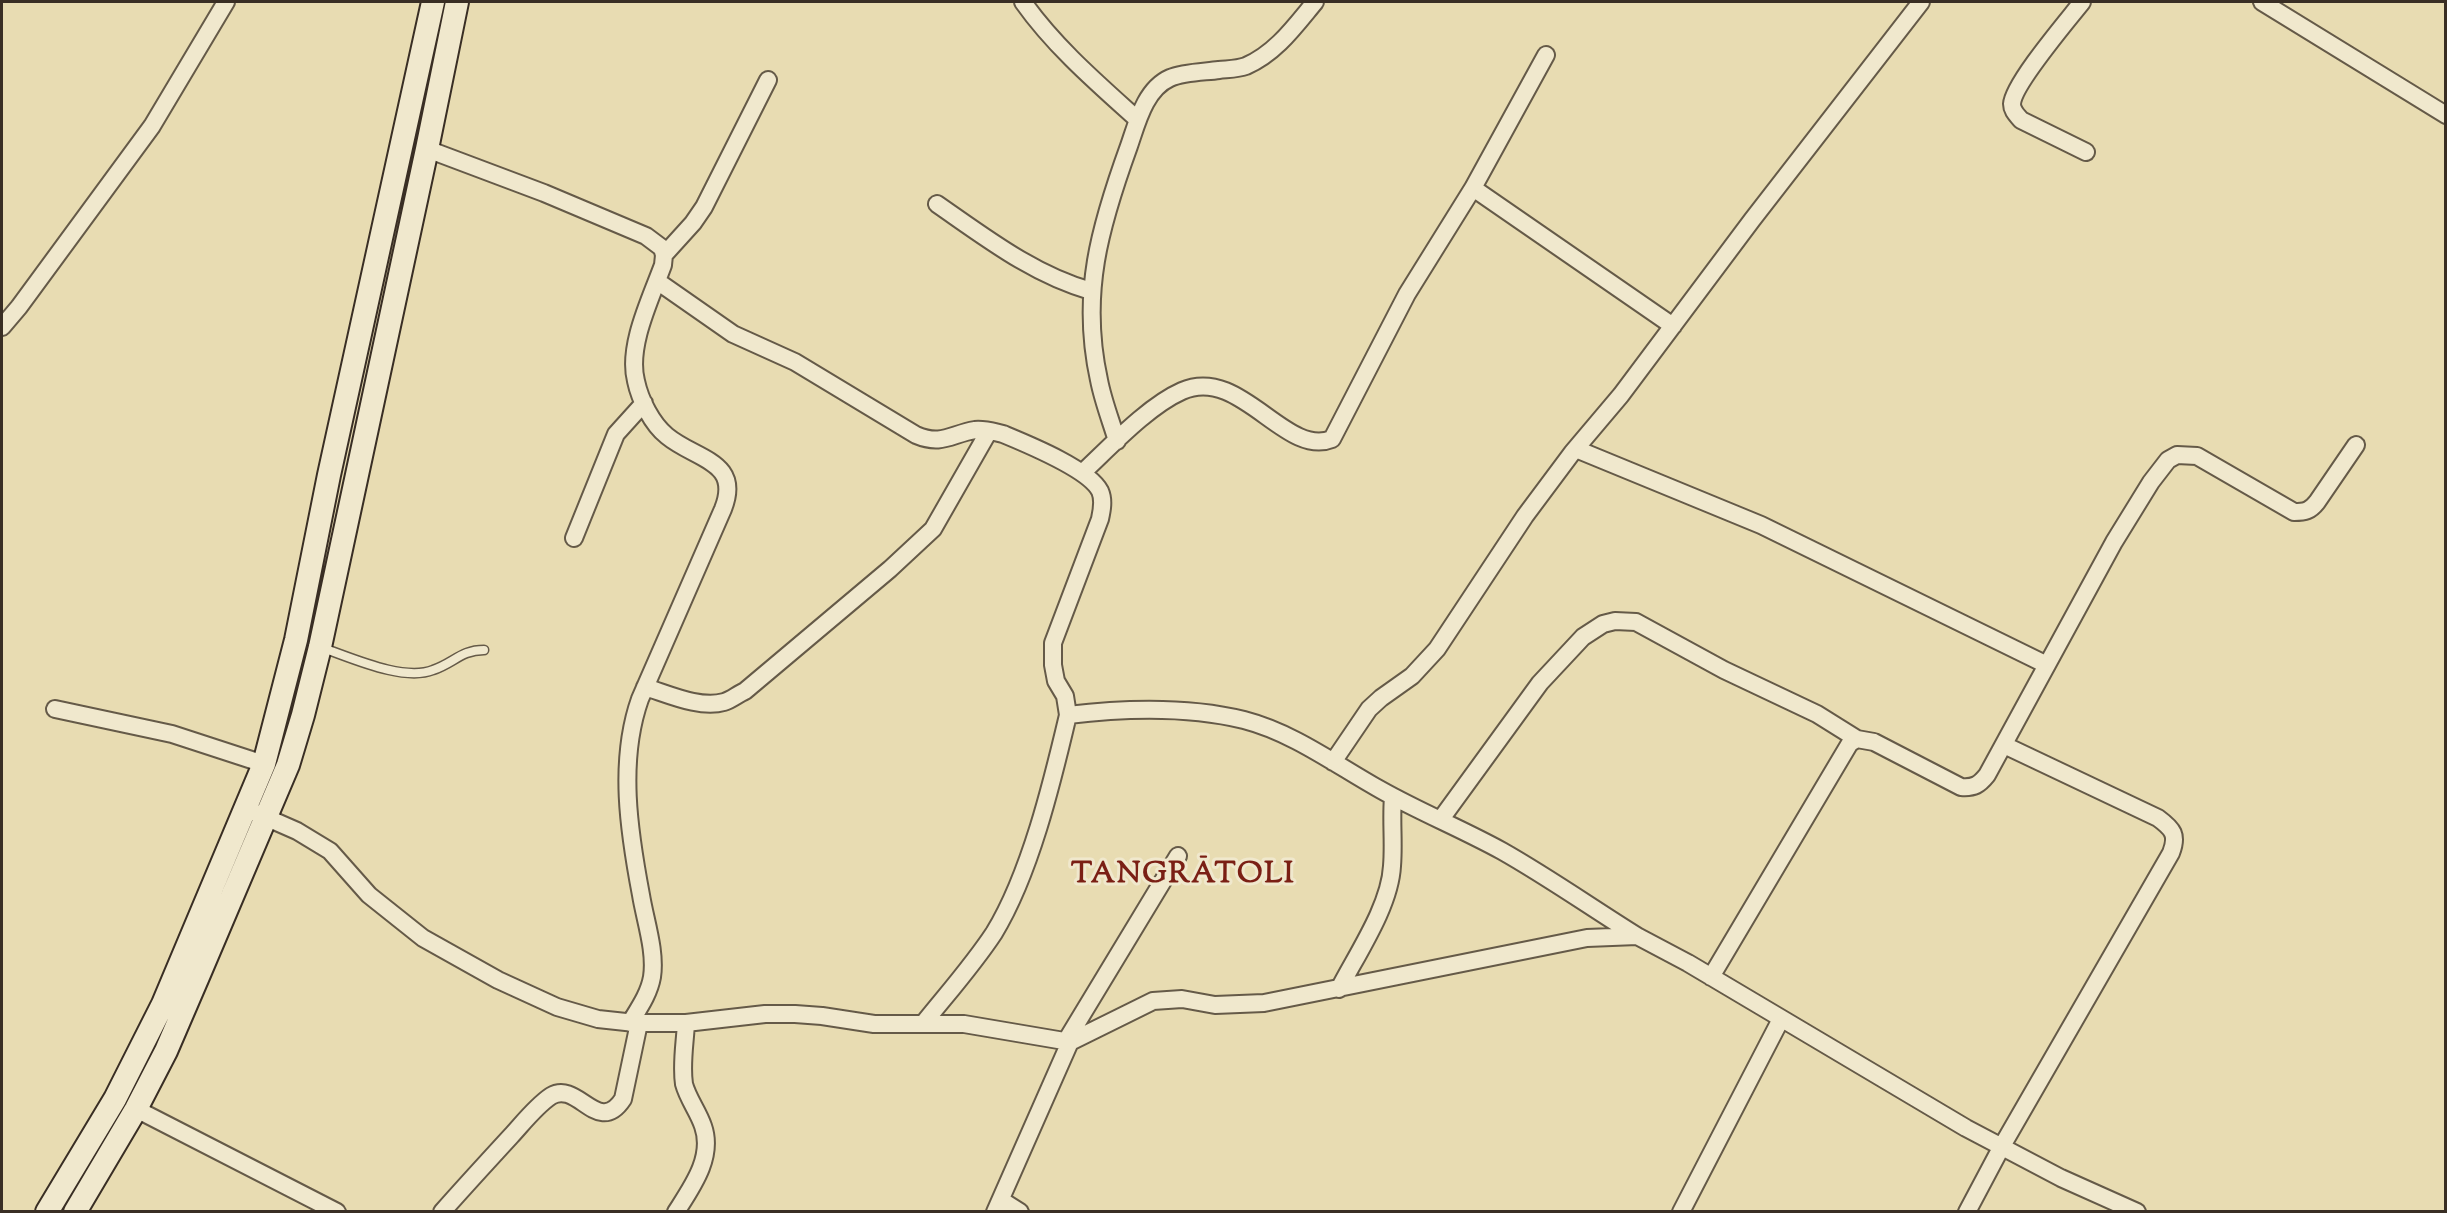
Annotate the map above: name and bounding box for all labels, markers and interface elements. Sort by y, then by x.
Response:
district label: TANGRĀTOLI [1071,859,1295,895]

